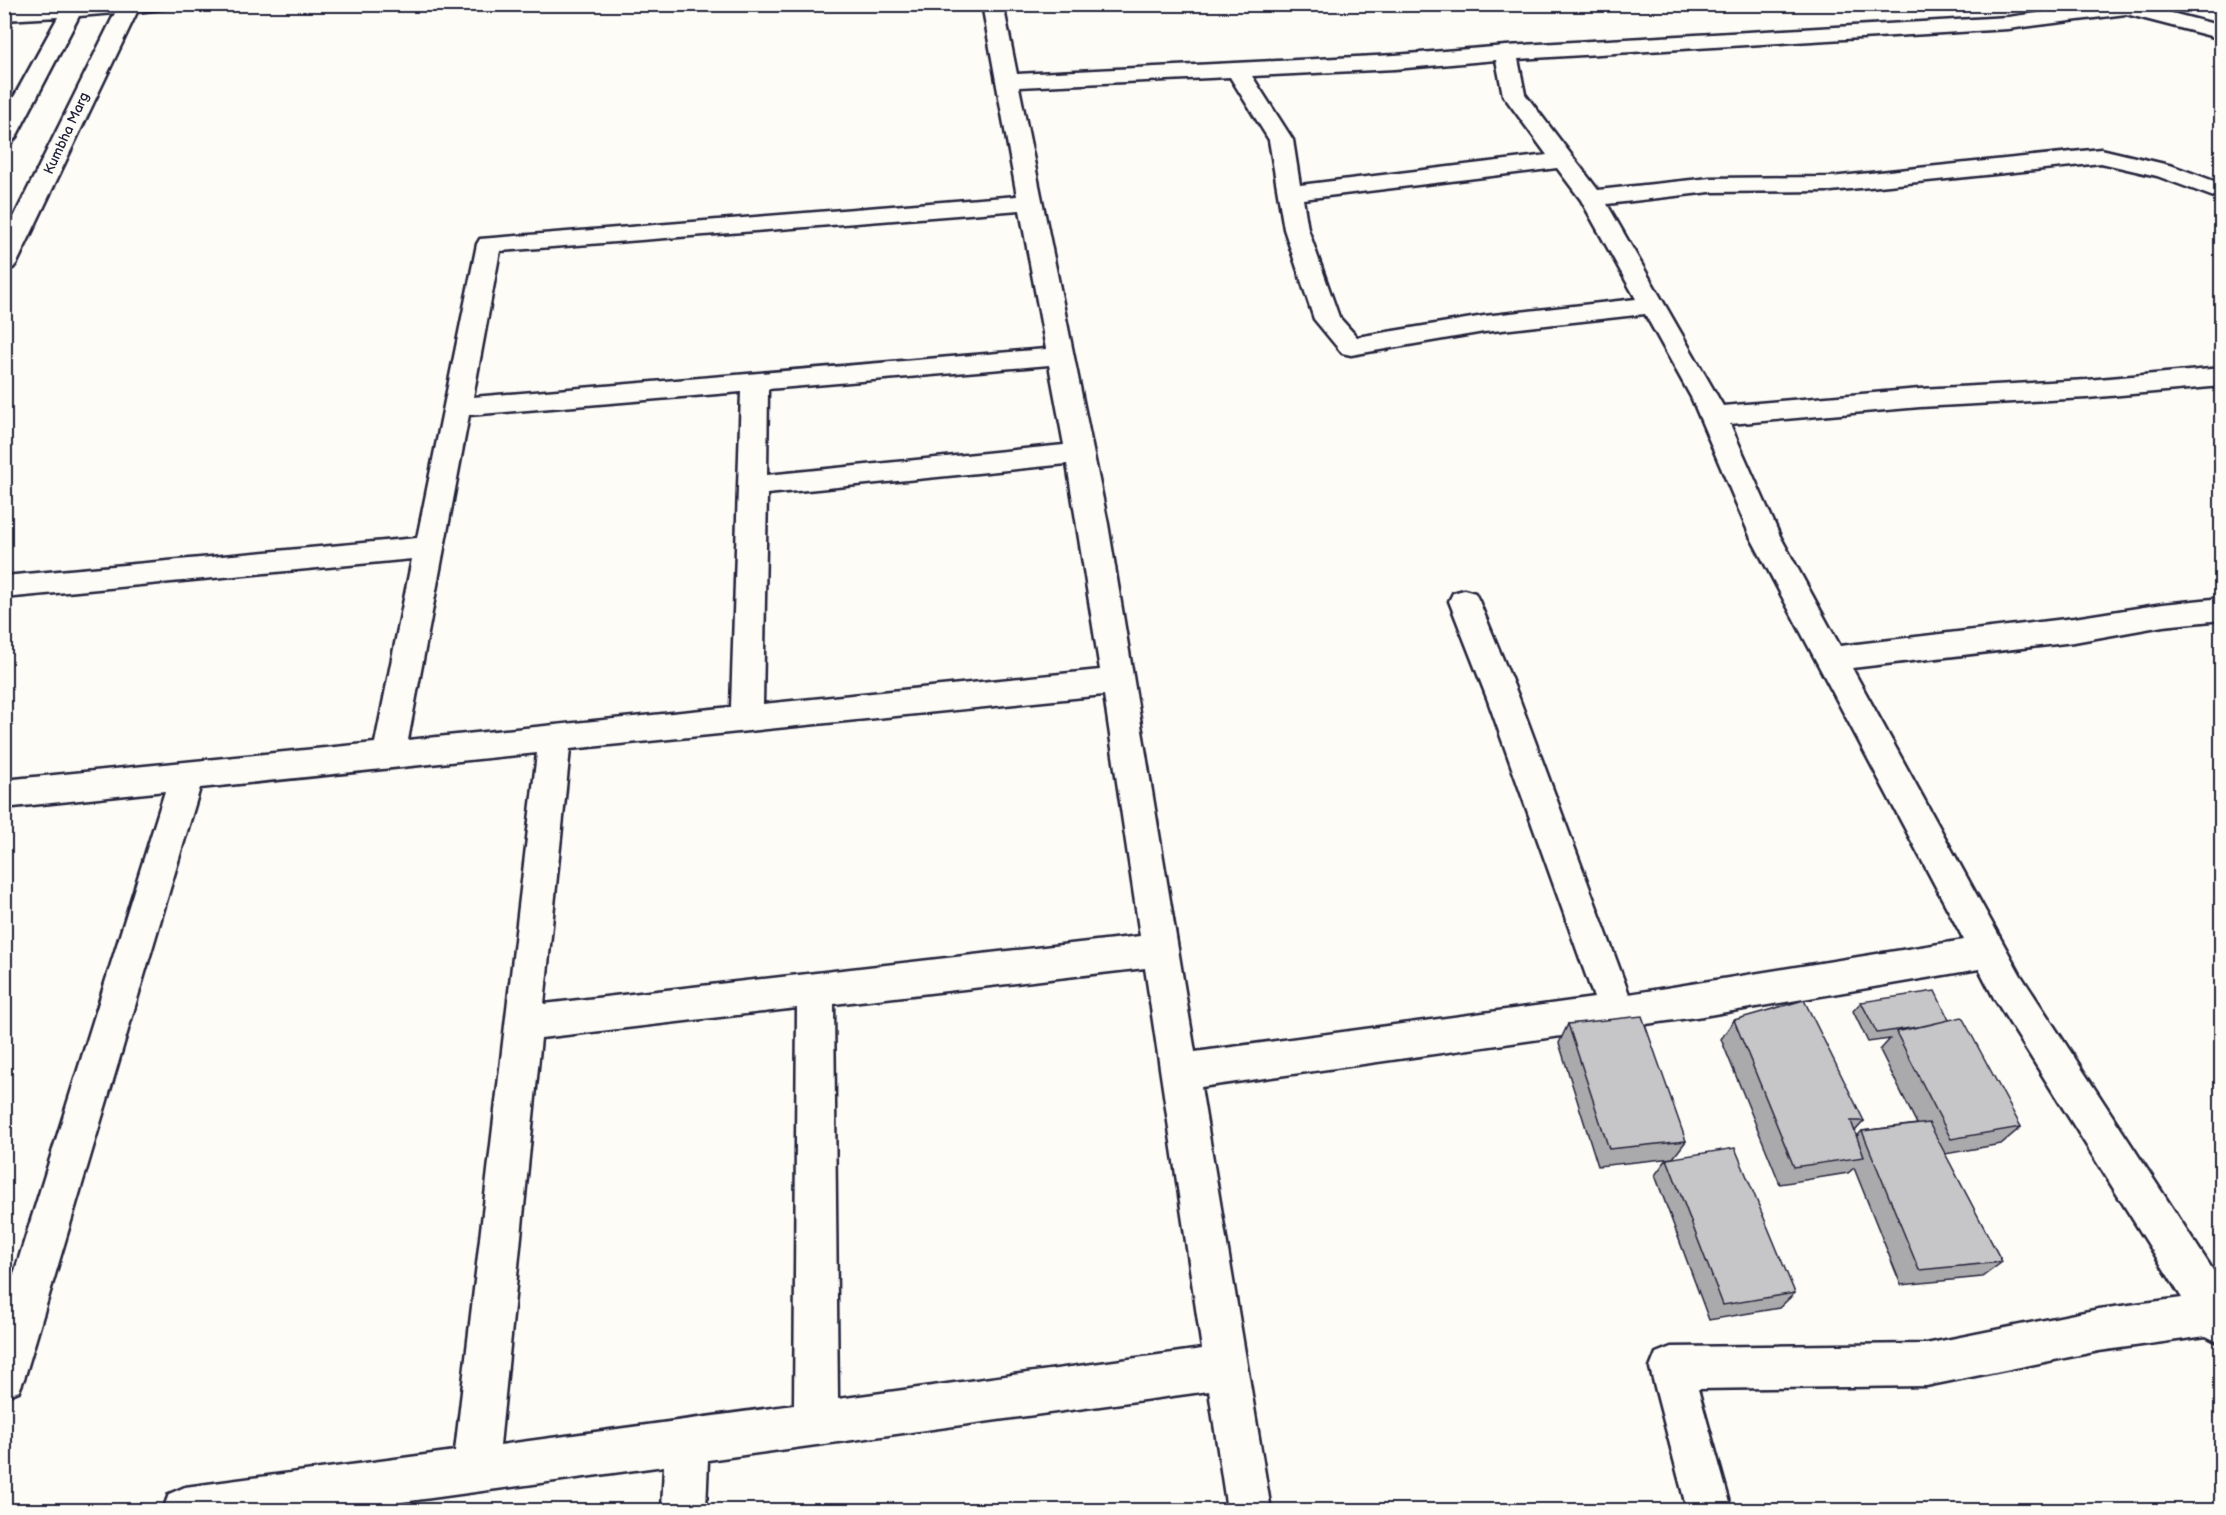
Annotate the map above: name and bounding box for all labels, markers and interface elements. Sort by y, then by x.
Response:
street label: Kumbha Marg [40,90,93,177]

